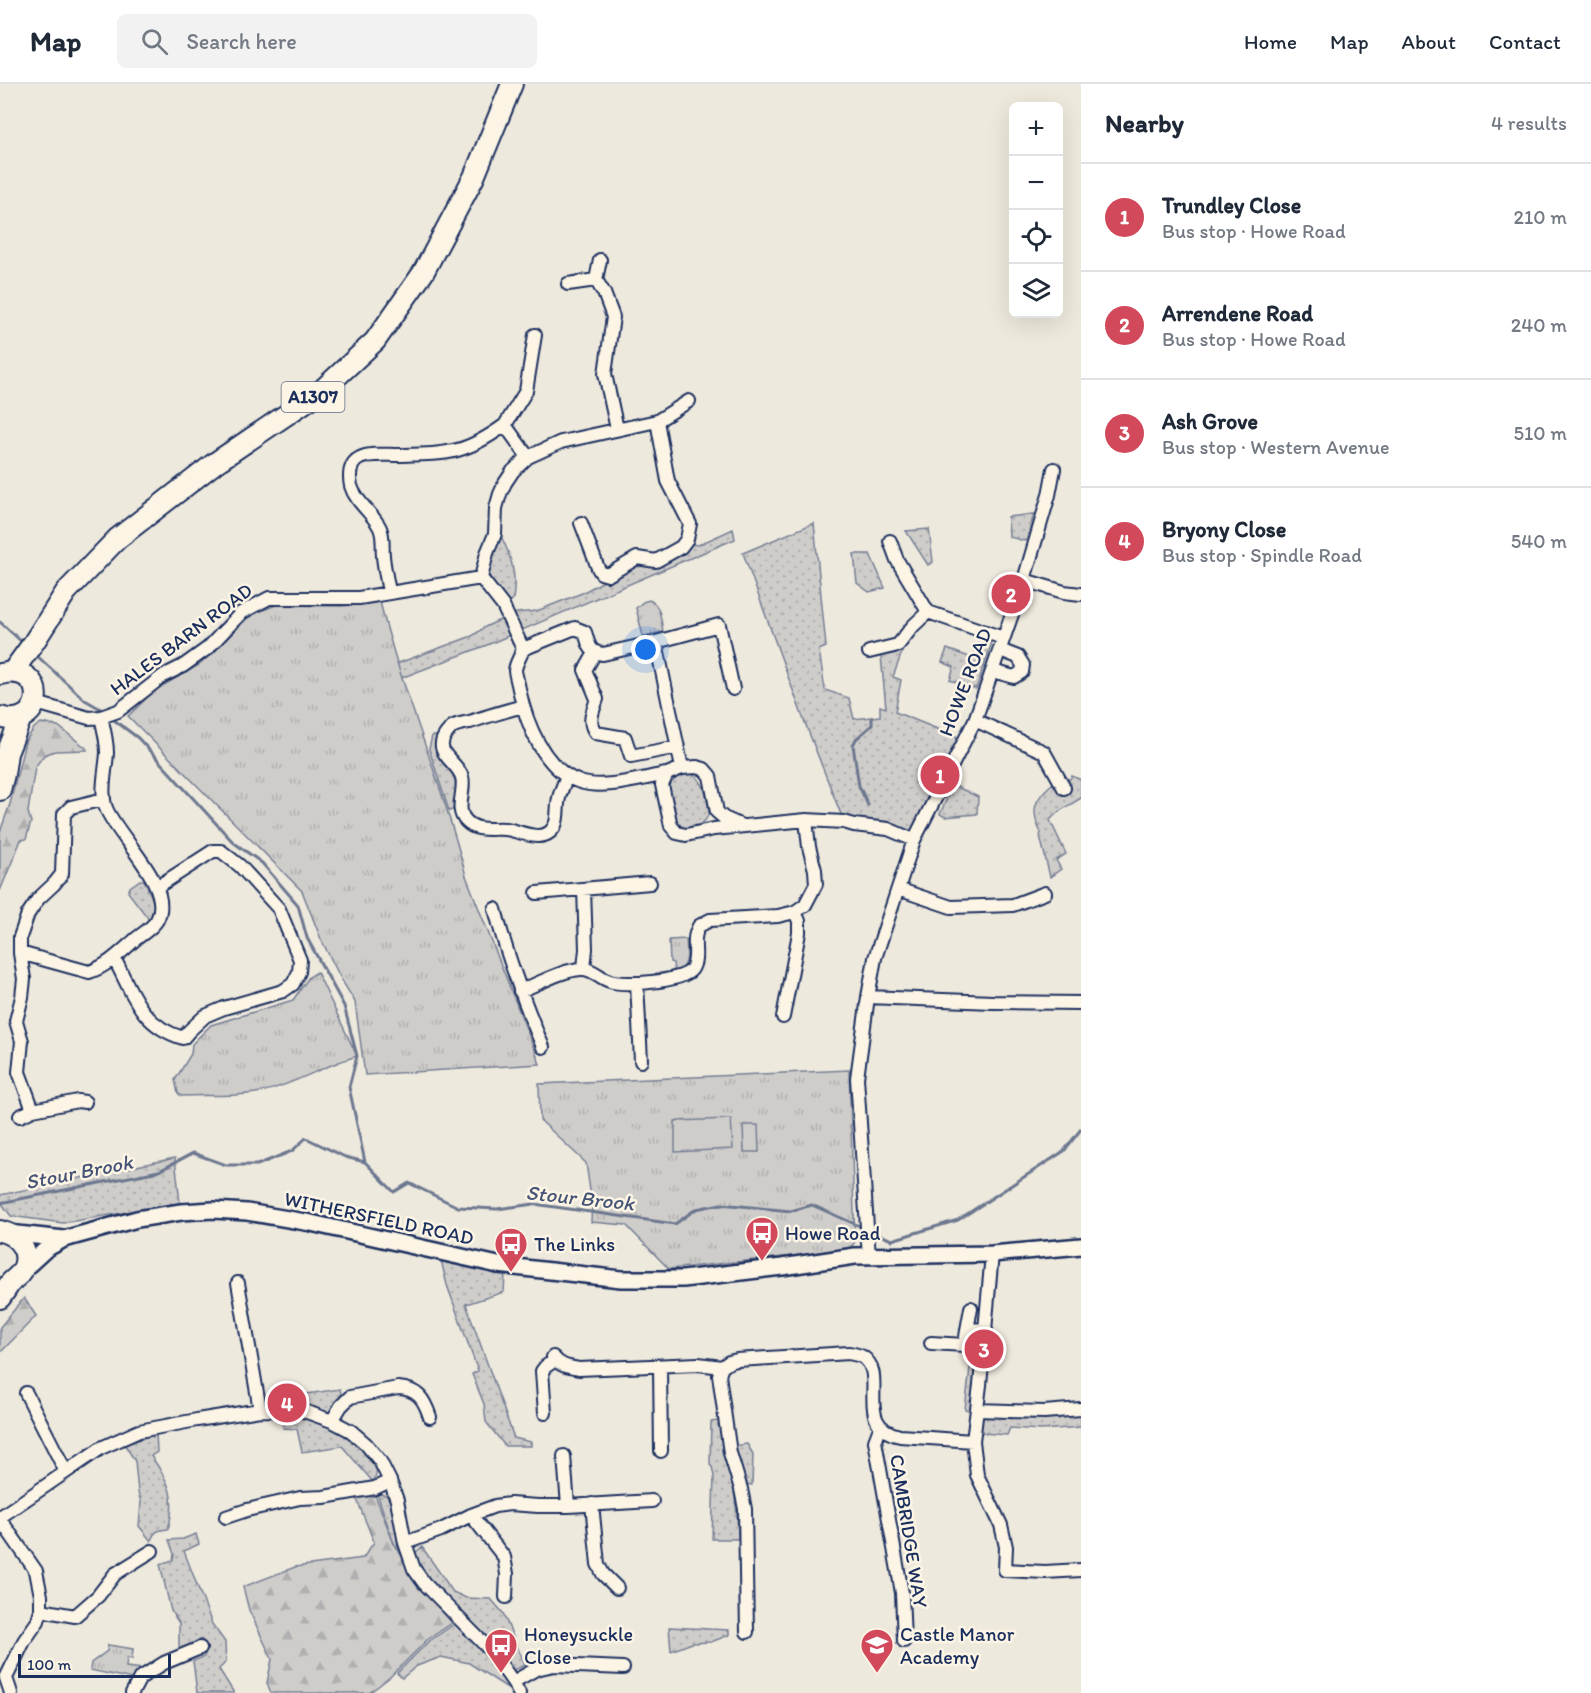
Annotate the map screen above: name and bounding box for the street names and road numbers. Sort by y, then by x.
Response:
road number: A1307 [282,382,344,412]
street label: HALES BARN ROAD [105,578,257,700]
street label: HOWE ROAD [933,625,997,739]
street label: WITHERSFIELD ROAD [282,1186,476,1250]
street label: CAMBRIDGE WAY [885,1452,933,1610]

